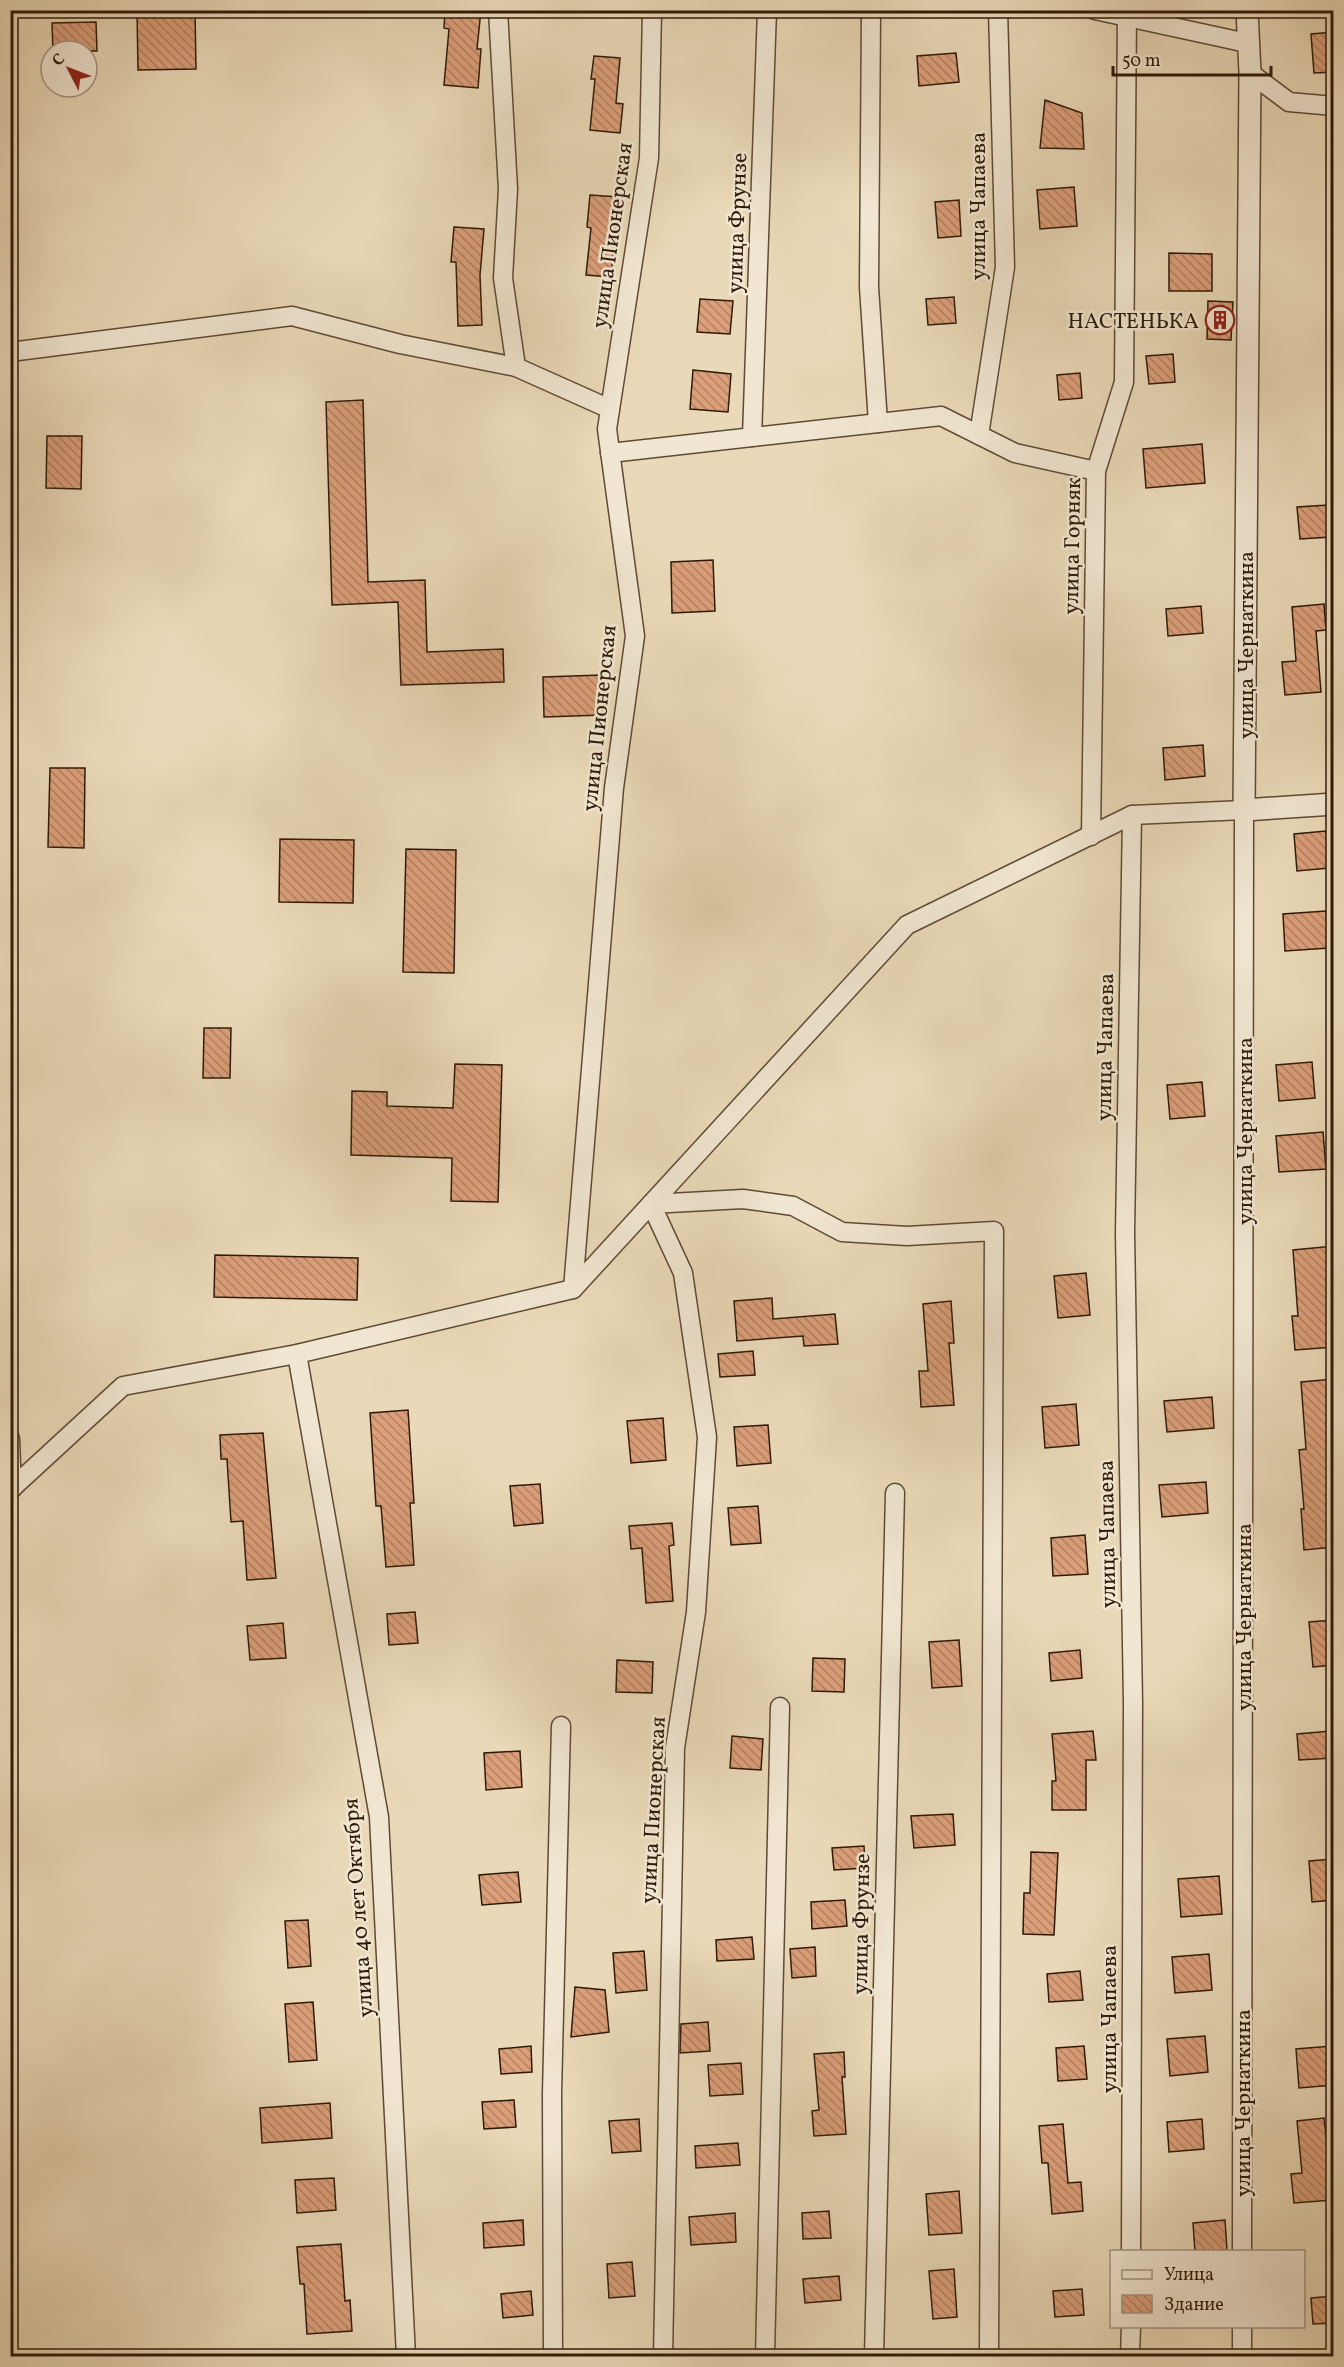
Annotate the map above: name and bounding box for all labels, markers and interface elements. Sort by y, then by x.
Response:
north arrow [39,39,99,99]
scale bar [1113,39,1270,77]
text: С [48,49,71,71]
text: 50 m [1122,49,1161,74]
street label: улица Чапаева [964,132,995,280]
street label: улица Пионерская [585,140,642,330]
street label: улица Фрунзе [721,152,756,294]
building icon: НАСТЕНЬКА [1204,304,1236,336]
place label: НАСТЕНЬКА [1067,307,1199,338]
street label: улица Горняк [1057,477,1090,615]
street label: улица Чернаткина [1232,551,1263,739]
street label: улица Пионерская [575,623,626,813]
street label: улица Чапаева [1090,973,1123,1121]
street label: улица Чернаткина [1231,1037,1262,1225]
street label: улица Чапаева [1092,1460,1125,1608]
street label: улица Чернаткина [1230,1523,1261,1711]
street label: улица Пионерская [634,1716,675,1905]
street label: улица 40 лет Октября [336,1797,383,2018]
street label: улица Фрунзе [846,1853,879,1995]
street label: улица Чапаева [1095,1945,1126,2093]
street label: улица Чернаткина [1229,2009,1260,2197]
legend [1110,2250,1305,2328]
text: Улица [1164,2263,1214,2288]
text: Здание [1164,2293,1224,2318]

